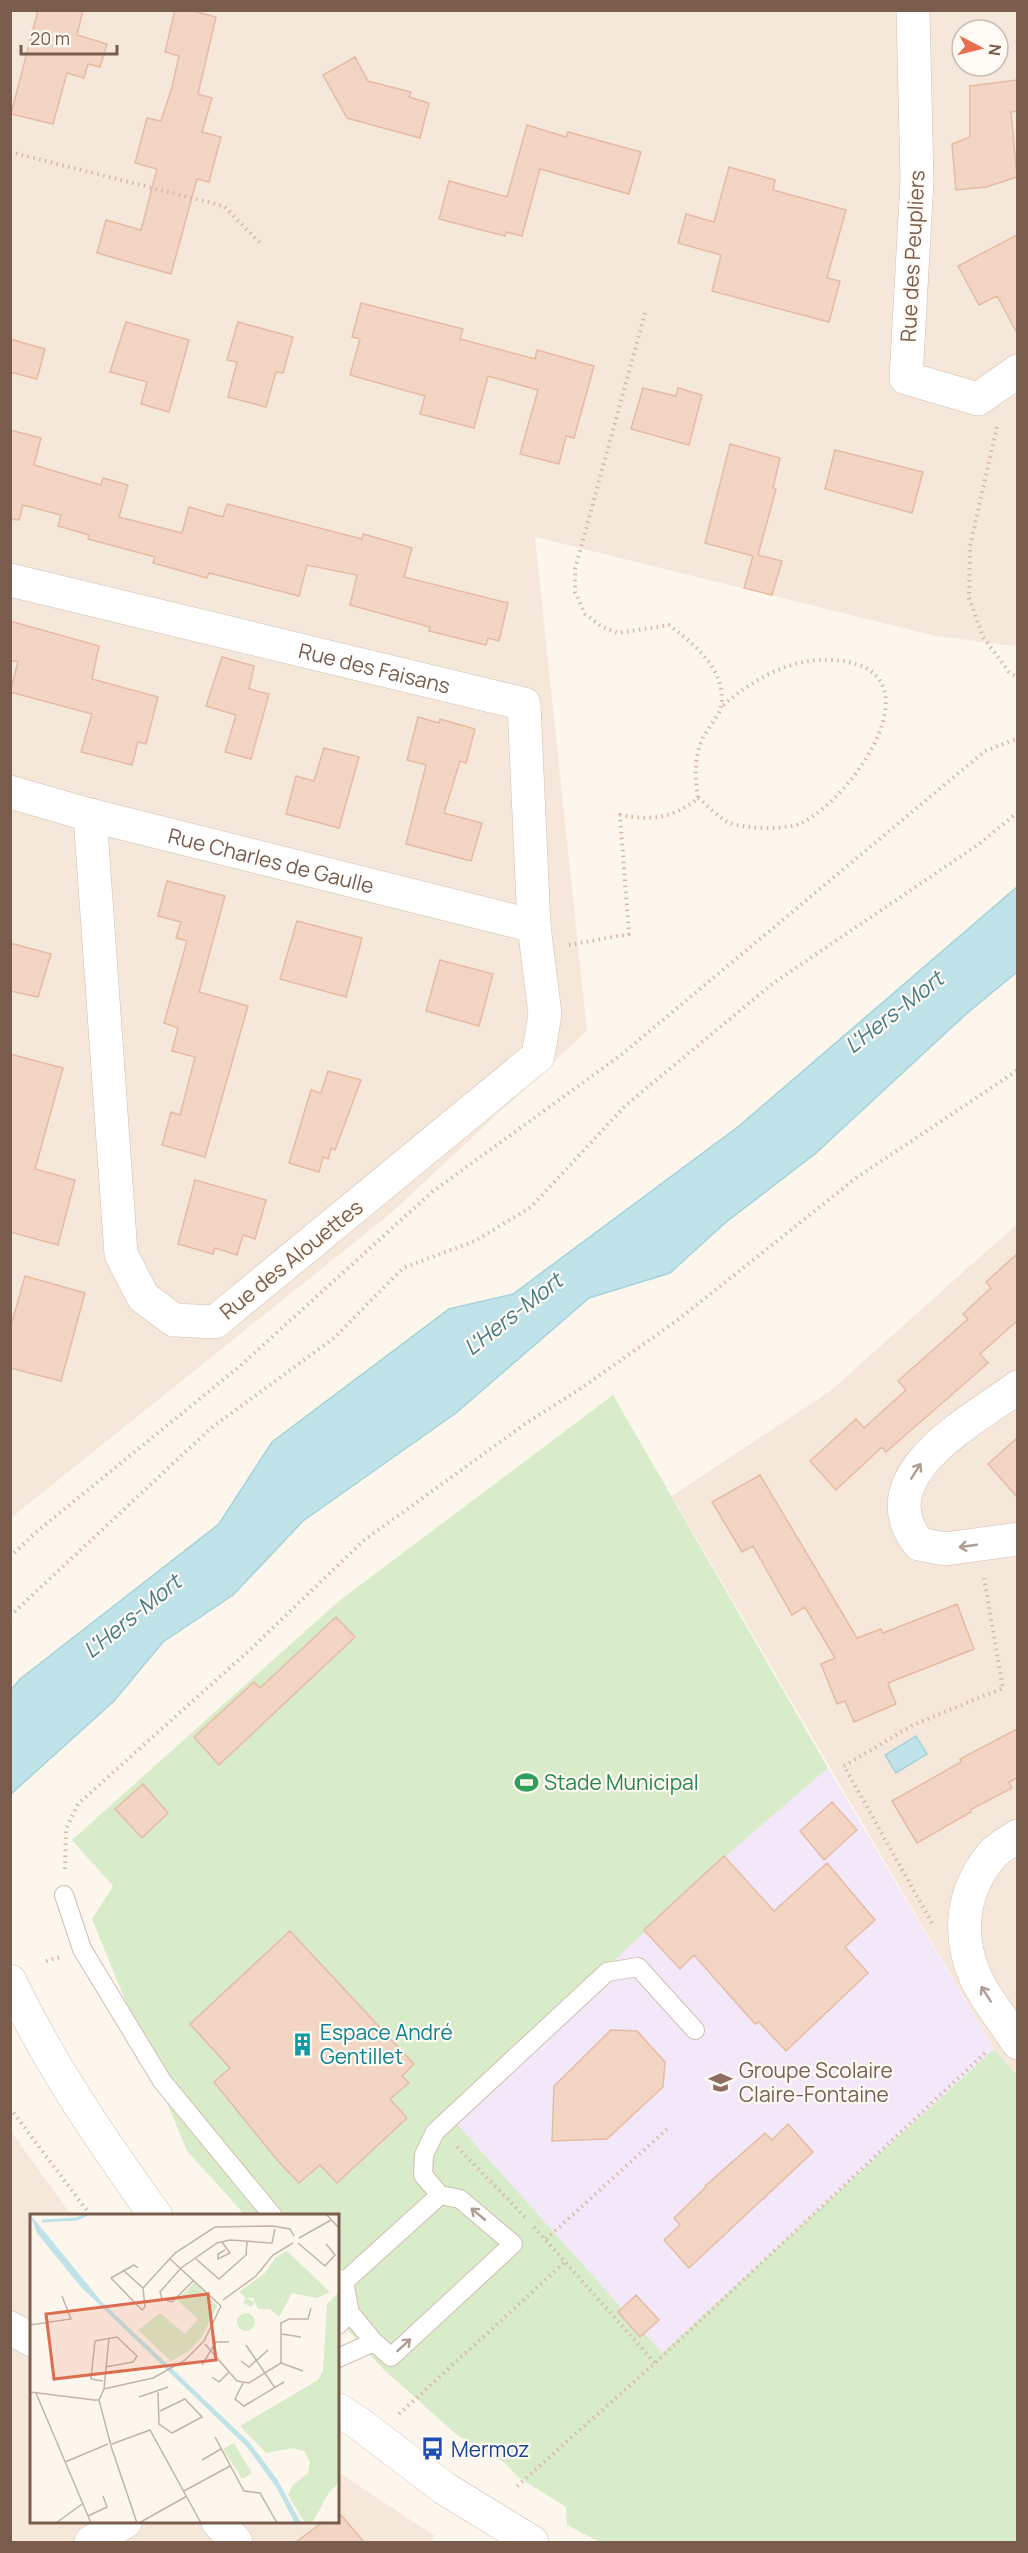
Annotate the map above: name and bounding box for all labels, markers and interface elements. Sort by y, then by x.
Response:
scale bar [21,18,117,56]
north arrow [950,18,1010,78]
text: 20 m [30,26,70,50]
text: N [983,43,1007,57]
street label: Rue des Peupliers [894,169,930,343]
street label: Rue des Faisans [296,636,453,700]
street label: Rue Charles de Gaulle [165,821,377,900]
water label: L'Hers-Mort [838,963,951,1060]
street label: Rue des Alouettes [214,1193,368,1325]
water label: L'Hers-Mort [457,1265,570,1362]
one-way arrow [910,1463,922,1480]
one-way arrow [959,1540,978,1551]
water label: L'Hers-Mort [77,1566,189,1665]
place label: Stade Municipal [544,1768,699,1796]
sports icon: Stade Municipal [513,1769,539,1795]
one-way arrow [980,1986,992,2002]
place label: Espace André Gentillet [320,2018,453,2070]
building icon: Espace André Gentillet [289,2031,315,2057]
place label: Groupe Scolaire Claire-Fontaine [739,2056,893,2108]
school or university icon: Groupe Scolaire Claire-Fontaine [708,2069,734,2095]
one-way arrow [471,2207,486,2221]
inset map [30,2214,339,2523]
one-way arrow [396,2338,411,2352]
place label: Mermoz [451,2435,529,2463]
bus stop icon: Mermoz [420,2436,446,2462]

